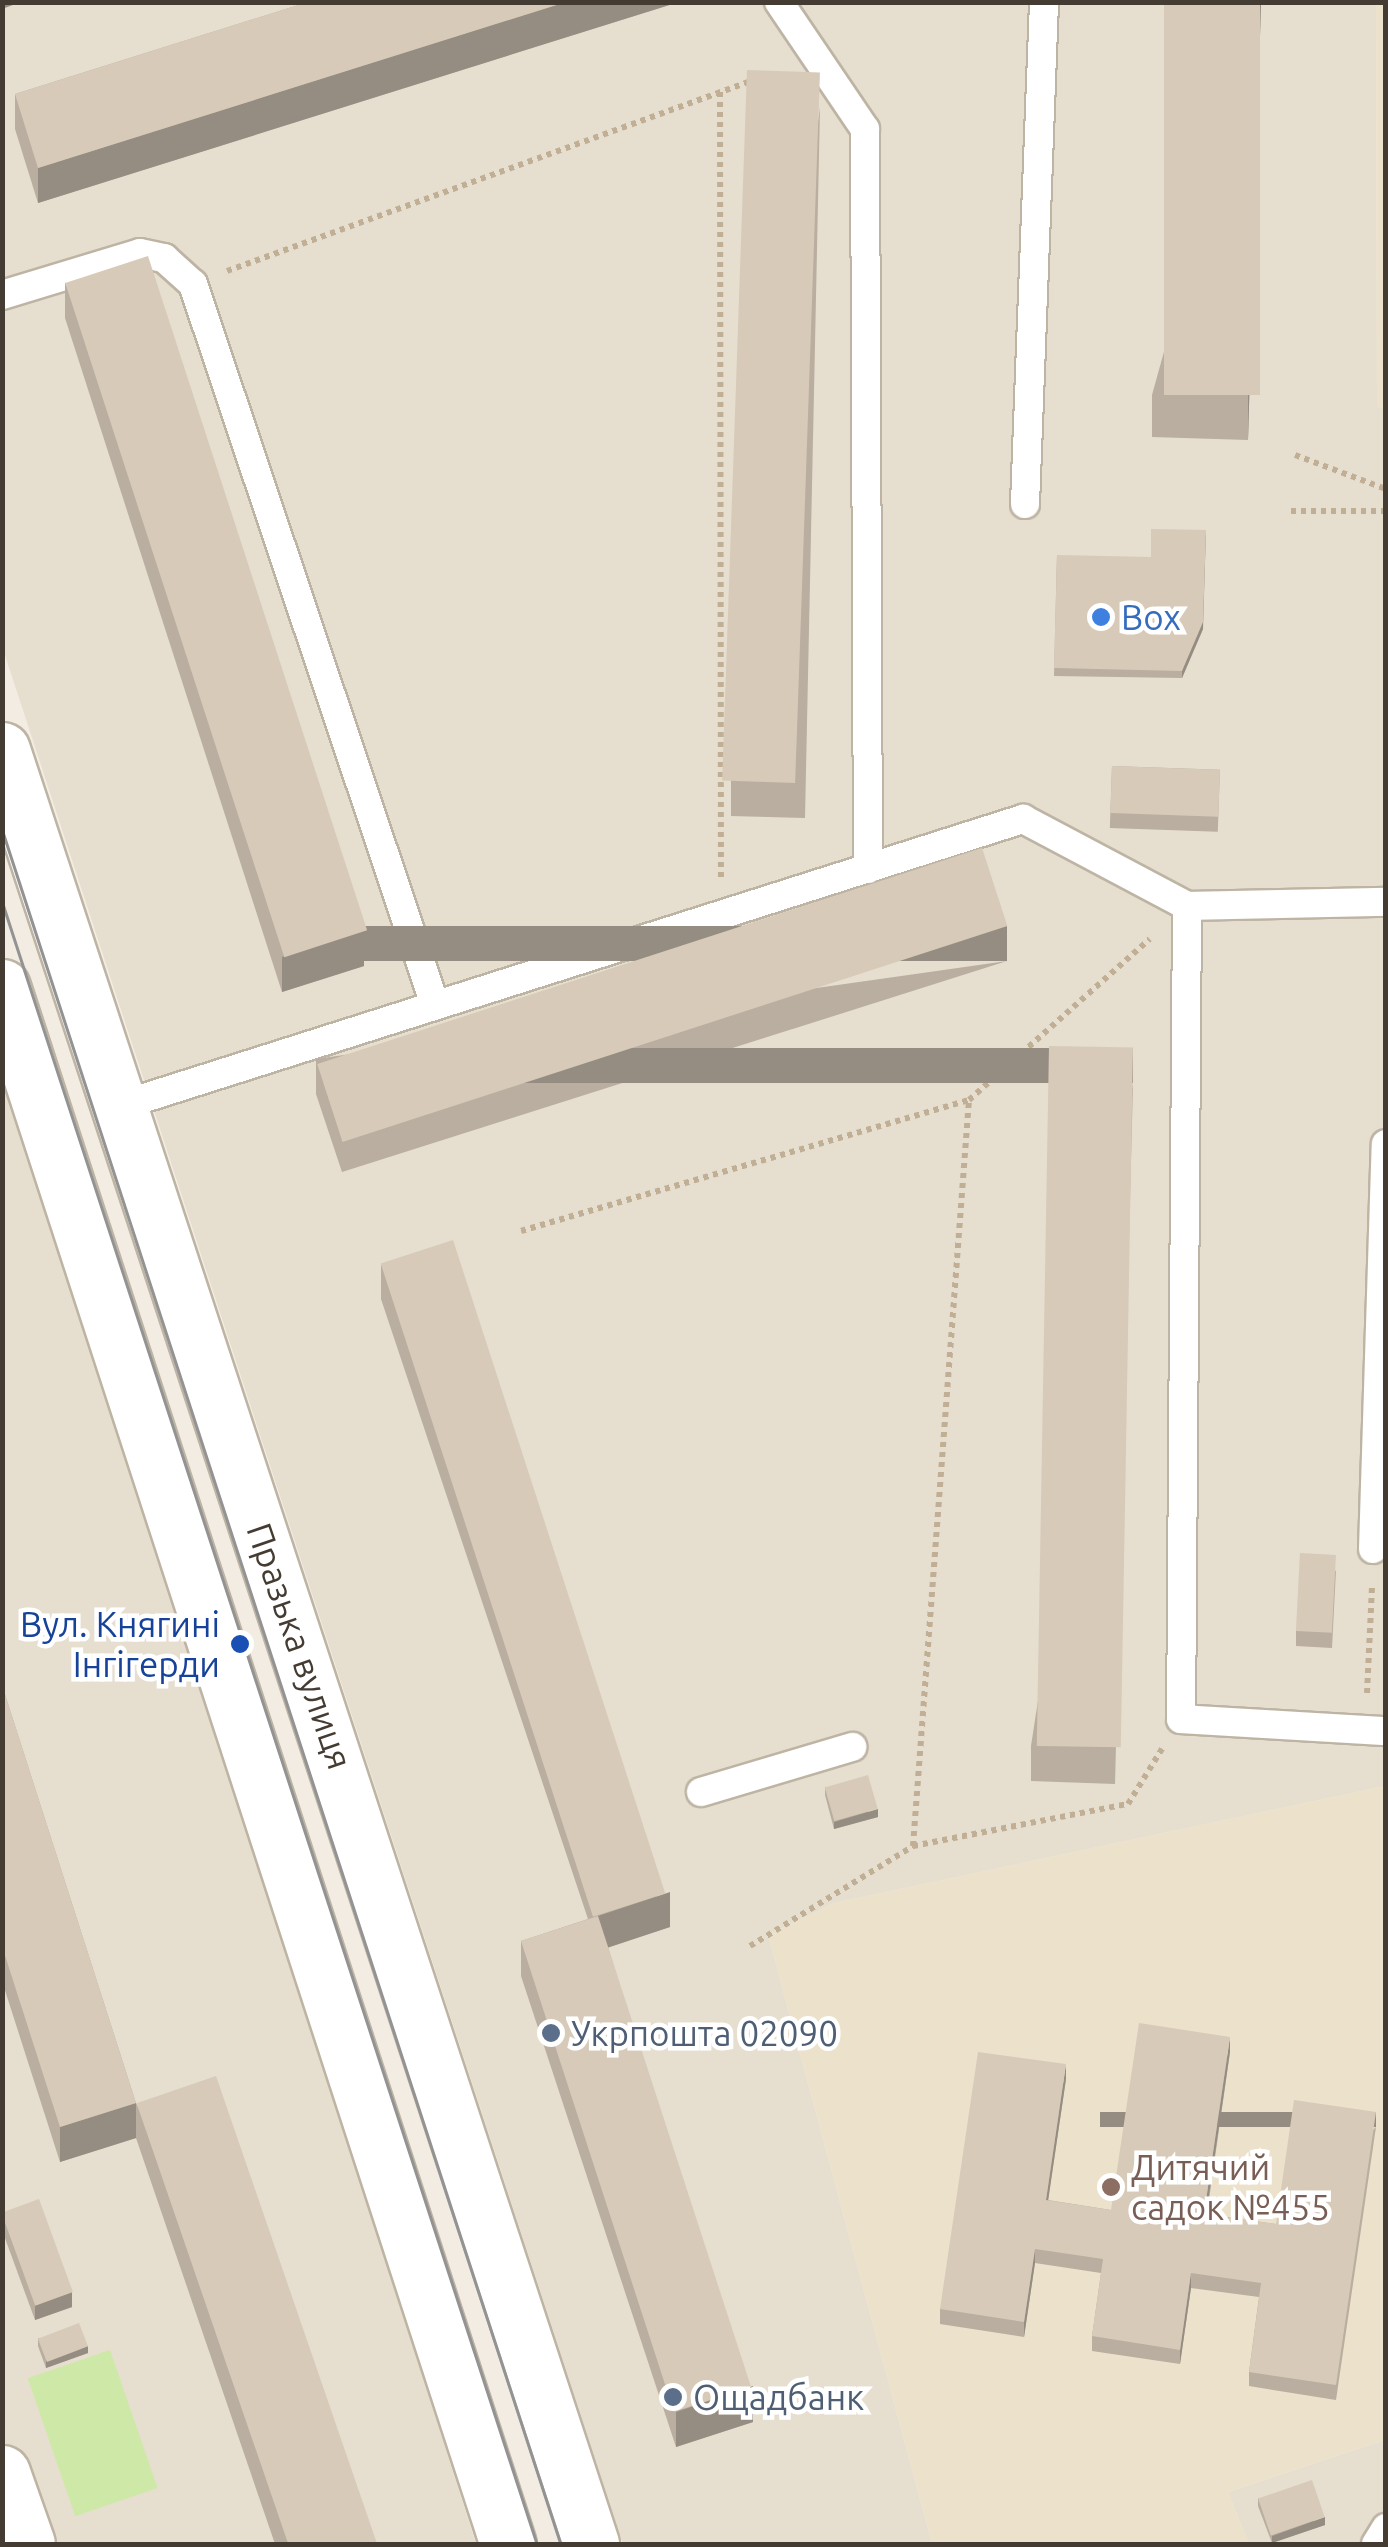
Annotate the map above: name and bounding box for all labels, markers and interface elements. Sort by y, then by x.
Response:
place label: Box [1121,596,1181,638]
marker: Box [1090,606,1112,628]
street label: Празька вулиця [238,1517,362,1775]
place label: Вул. Княгині Інгігерди [20,1603,220,1685]
marker: Вул. Княгині Інгігерди [229,1633,251,1655]
place label: Укрпошта 02090 [571,2012,838,2054]
marker: Укрпошта 02090 [540,2022,562,2044]
place label: Дитячий садок №455 [1131,2146,1330,2228]
marker: Дитячий садок №455 [1100,2176,1122,2198]
place label: Ощадбанк [693,2376,864,2418]
marker: Ощадбанк [662,2386,684,2408]

